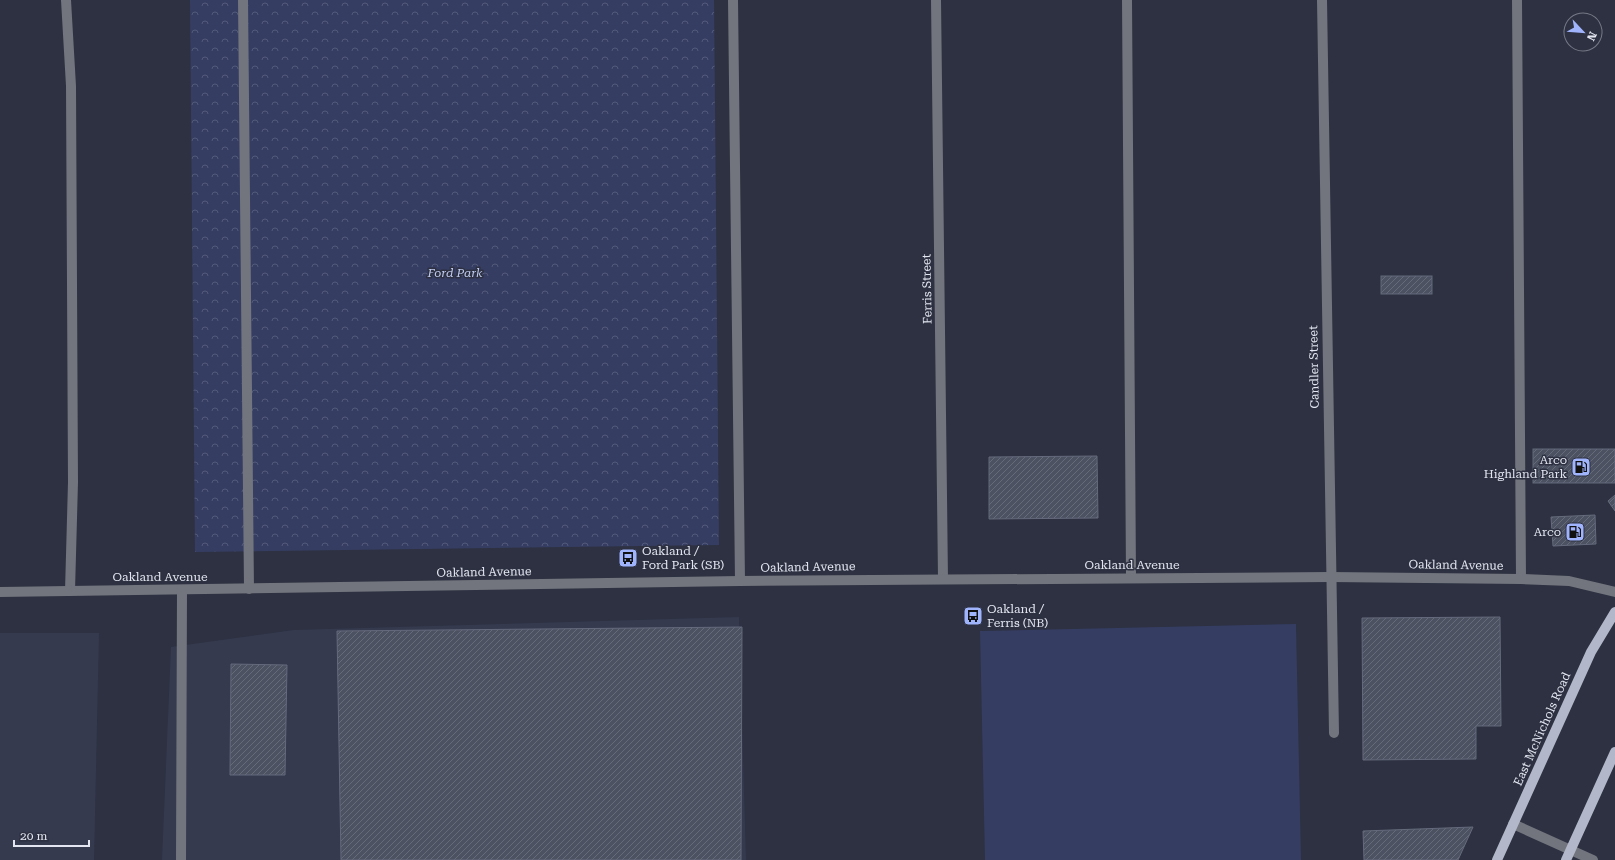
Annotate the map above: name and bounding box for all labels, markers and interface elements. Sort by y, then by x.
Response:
north arrow [1563,12,1603,52]
text: N [1584,30,1599,43]
street label: Ferris Street [919,253,935,324]
park label: Ford Park [427,266,483,280]
street label: Candler Street [1306,325,1322,409]
place label: Arco Highland Park [1484,453,1567,481]
fuel station icon: Arco Highland Park [1570,456,1592,478]
fuel station icon: Arco [1564,521,1586,543]
place label: Arco [1534,525,1561,539]
place label: Oakland / Ford Park (SB) [642,544,724,572]
bus stop icon: Oakland / Ford Park (SB) [617,547,639,569]
street label: Oakland Avenue [1408,557,1504,573]
street label: Oakland Avenue [1084,558,1180,572]
street label: Oakland Avenue [760,559,856,575]
street label: Oakland Avenue [436,564,532,580]
street label: Oakland Avenue [112,570,208,584]
place label: Oakland / Ferris (NB) [987,602,1048,630]
bus stop icon: Oakland / Ferris (NB) [962,605,984,627]
street label: East McNichols Road [1511,670,1573,788]
scale bar [14,822,89,848]
text: 20 m [20,829,47,843]

